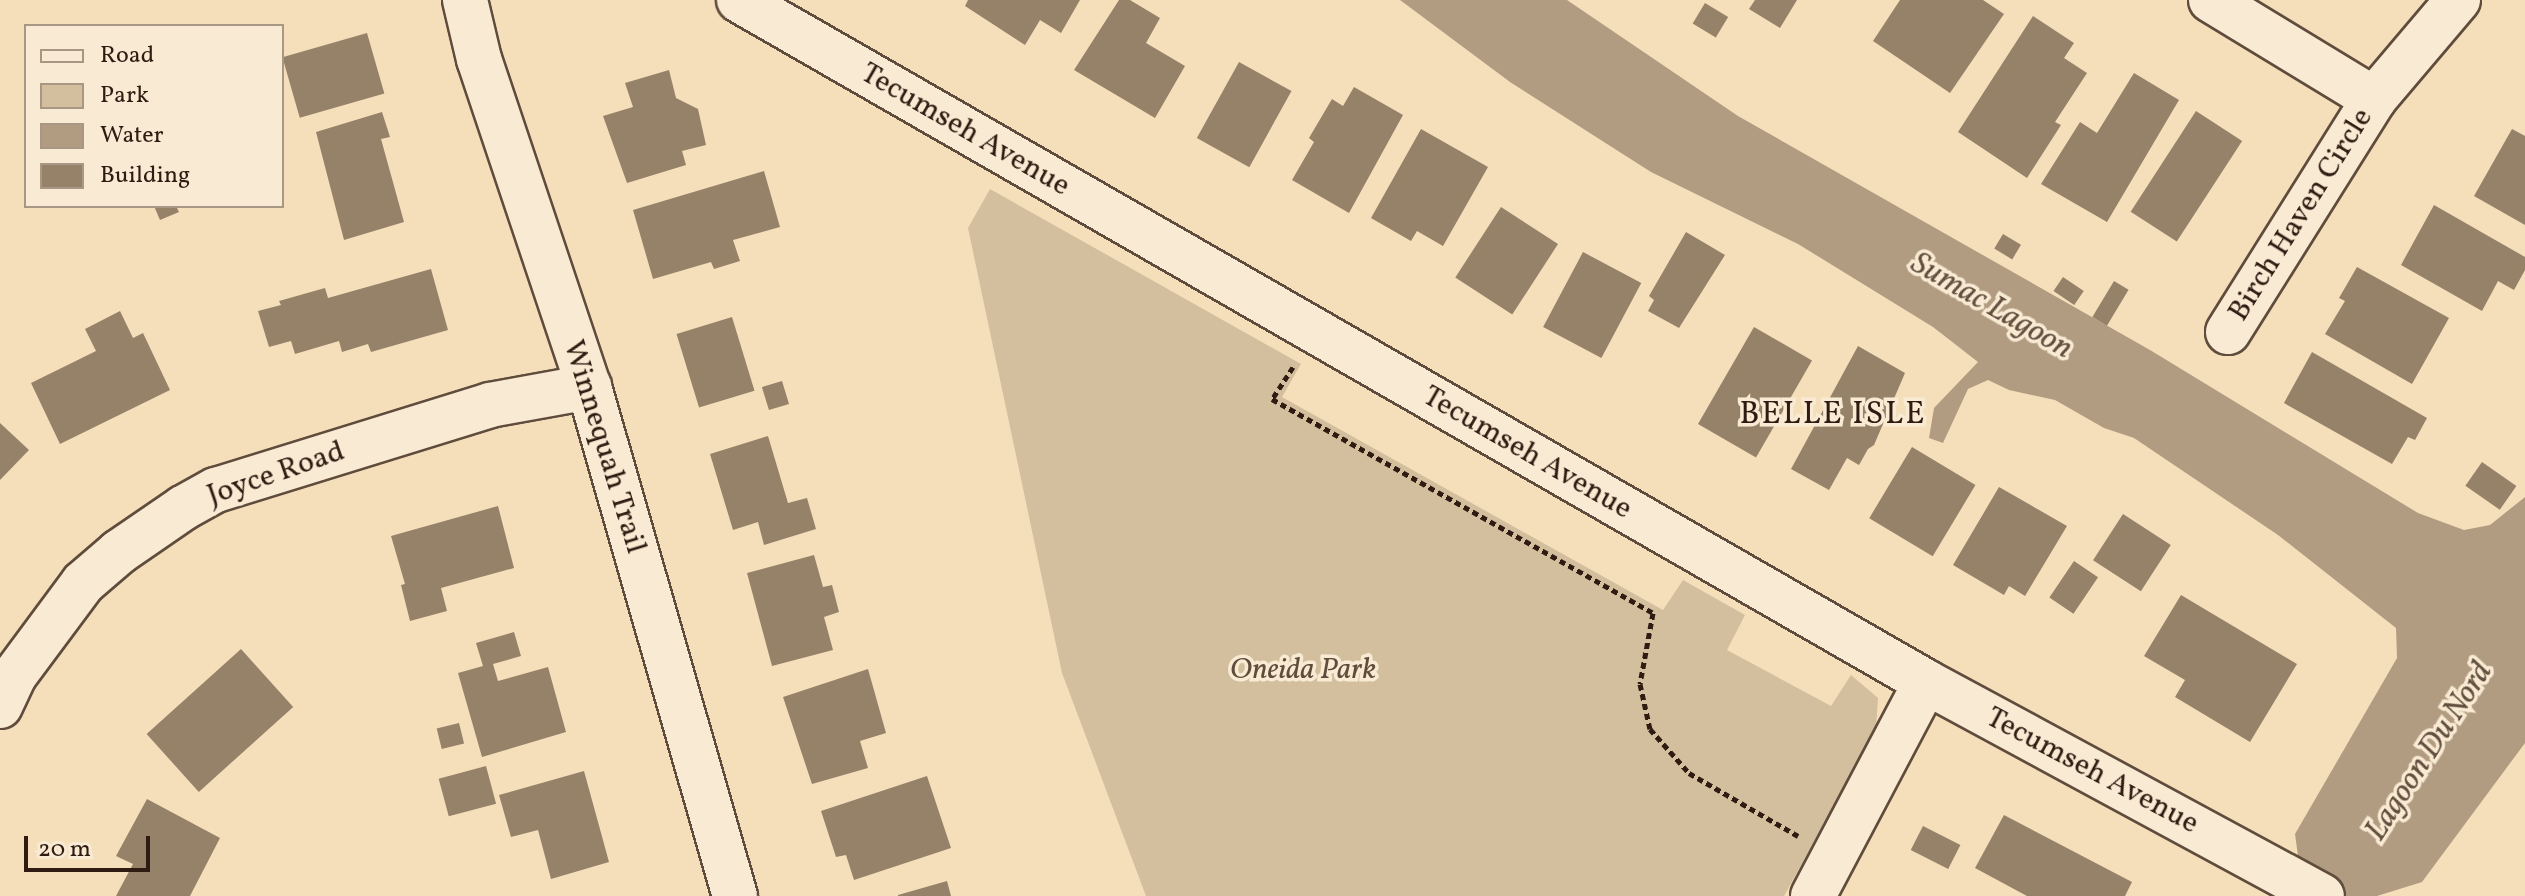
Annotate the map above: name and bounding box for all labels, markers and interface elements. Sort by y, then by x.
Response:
legend [24,24,284,208]
text: Road [100,39,154,73]
street label: Tecumseh Avenue [854,56,1076,204]
text: Park [100,79,149,113]
street label: Birch Haven Circle [2221,102,2381,328]
text: Water [100,119,164,153]
text: Building [100,159,190,193]
water label: Sumac Lagoon [1903,245,2079,369]
street label: Winnequah Trail [554,335,654,559]
street label: Tecumseh Avenue [1416,379,1638,527]
district label: BELLE ISLE [1740,396,1926,434]
street label: Joyce Road [203,434,349,514]
park label: Oneida Park [1230,652,1376,688]
water label: Lagoon Du Nord [2358,655,2502,849]
street label: Tecumseh Avenue [1980,700,2204,842]
scale bar [28,820,154,870]
text: 20 m [38,833,91,867]

